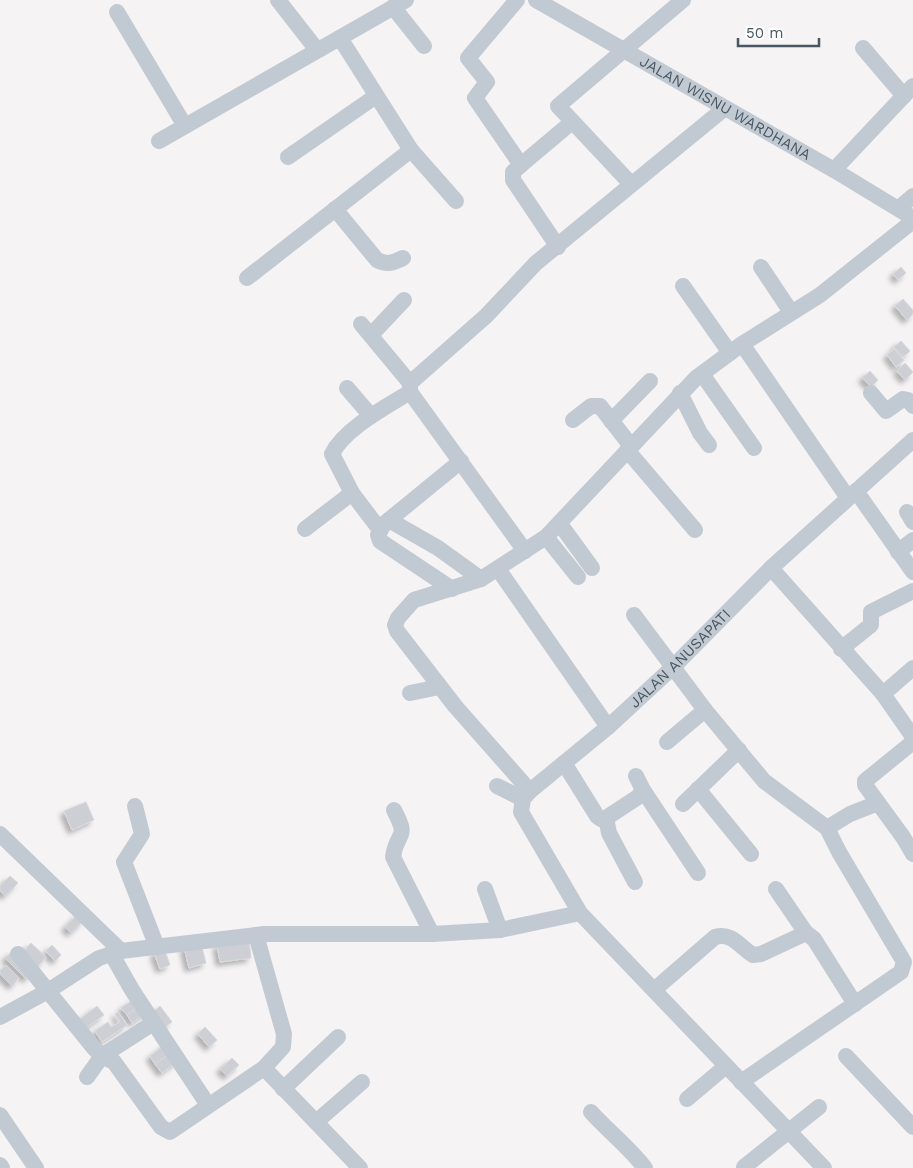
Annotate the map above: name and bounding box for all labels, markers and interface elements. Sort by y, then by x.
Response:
scale bar [738,15,819,47]
text: 50 m [746,24,783,42]
street label: JALAN WISNU WARDHANA [637,52,814,164]
street label: JALAN ANUSAPATI [626,605,734,712]

